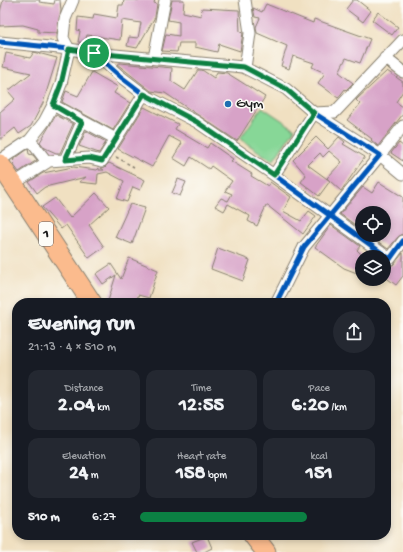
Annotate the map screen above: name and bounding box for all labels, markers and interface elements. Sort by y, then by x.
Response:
pin [77,36,111,70]
icon: arrive [83,42,105,64]
place label: Gym [236,95,264,113]
marker: Gym [223,99,233,109]
map controls [355,206,391,286]
button: locate [355,206,391,242]
road number: 1 [39,222,53,246]
button: layers [355,250,391,286]
button: share [333,311,375,353]
text: Evening run [28,312,135,338]
text: 21:13 · 4 × 510 m [28,340,116,355]
text: Distance [64,383,103,395]
text: Time [191,383,212,395]
text: Pace [308,383,330,395]
text: 2.04 [58,395,95,418]
text: 12:55 [179,395,224,418]
text: 6:20 [291,395,329,418]
text: km [95,402,110,414]
text: /km [329,402,347,414]
text: Elevation [62,451,106,463]
text: Heart rate [177,451,226,463]
text: kcal [311,451,328,463]
text: 24 [69,463,88,486]
text: 158 [176,463,205,486]
text: 151 [306,463,332,486]
text: m [88,470,99,482]
text: bpm [205,470,227,482]
text: 510 m [28,510,60,525]
text: 6:27 [92,510,116,525]

